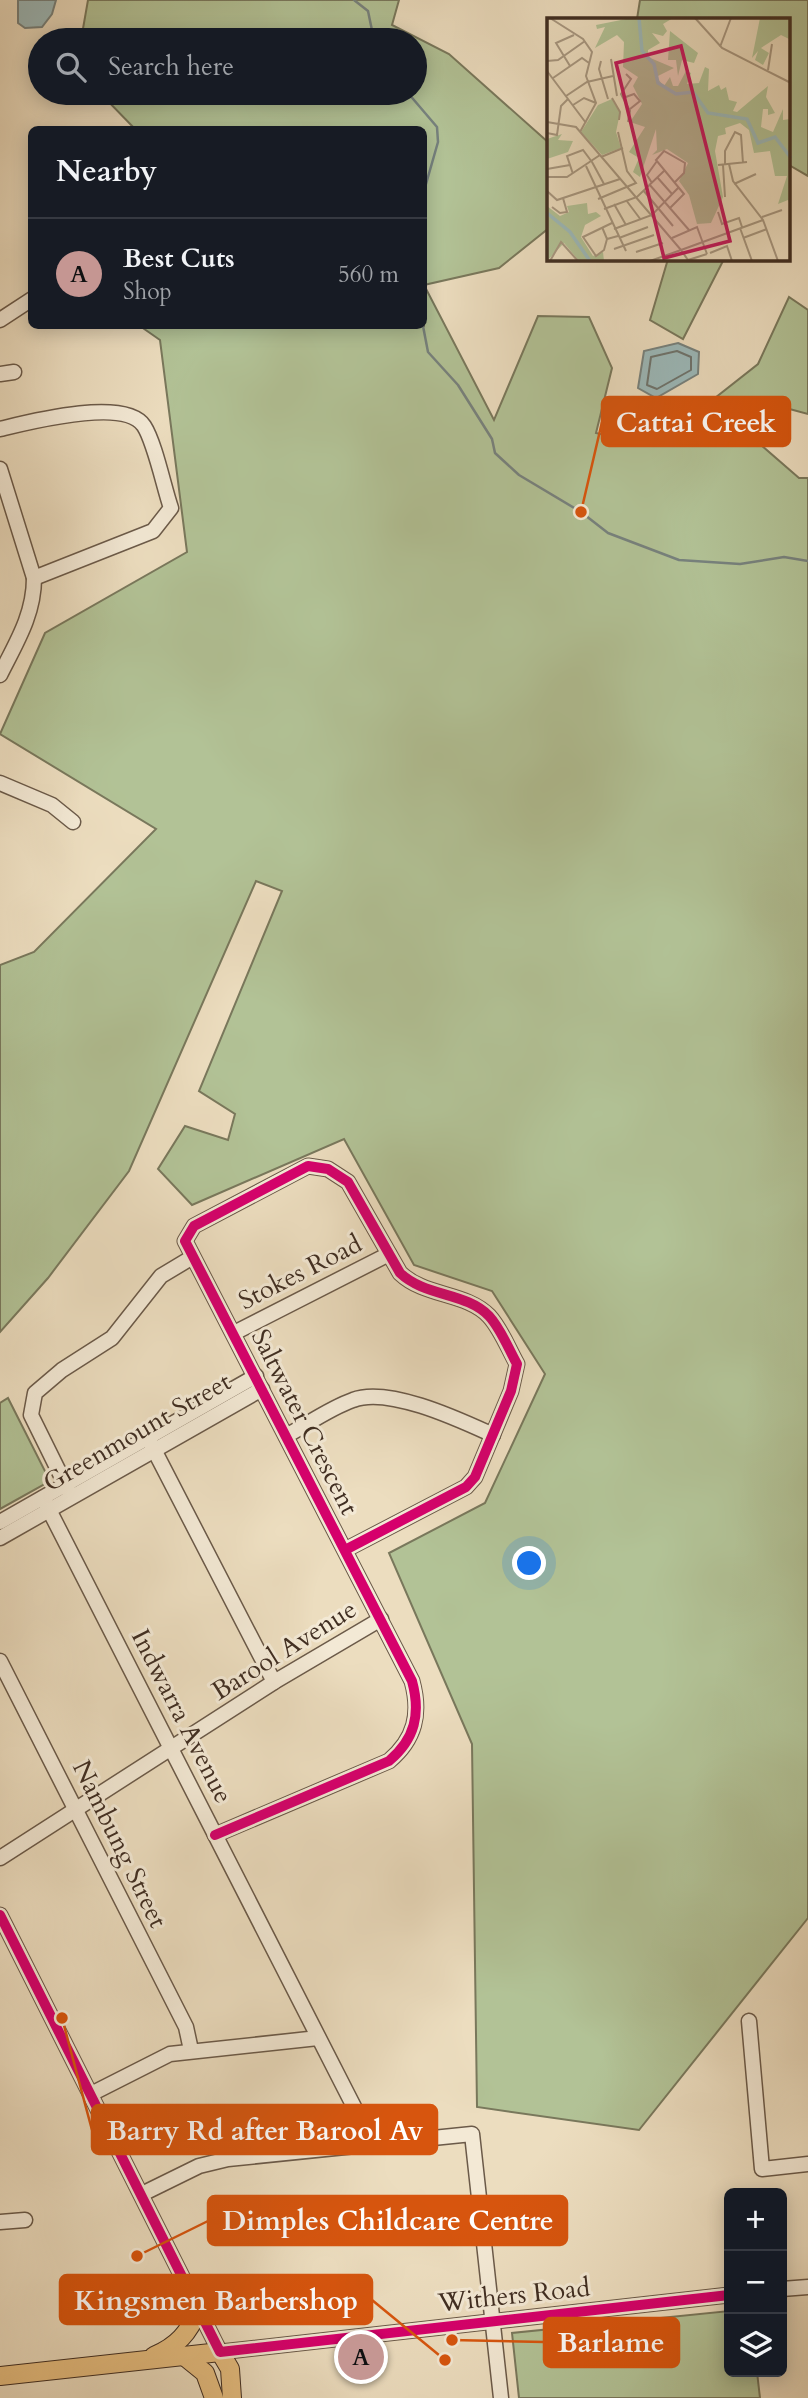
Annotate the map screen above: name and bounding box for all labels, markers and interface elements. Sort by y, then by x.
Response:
inset map [547,18,790,261]
search box [28,28,427,105]
icon: search [52,48,90,86]
text: Search here [108,49,234,84]
text: Nearby [56,151,157,192]
text: Best Cuts [123,241,235,276]
text: A [70,259,88,290]
text: 560 m [338,259,399,290]
text: Shop [123,276,172,307]
callout: Cattai Creek [602,397,790,446]
text: Cattai Creek [616,404,777,442]
street label: Stokes Road [232,1226,368,1318]
street label: Saltwater Crescent [243,1323,367,1521]
street label: Greenmount Street [37,1364,237,1500]
your location [512,1546,546,1580]
street label: Barool Avenue [205,1592,363,1708]
street label: Indwarra Avenue [123,1623,241,1809]
street label: Nambung Street [64,1754,176,1934]
callout: Barry Rd after Barool Av [92,2105,437,2154]
text: Barry Rd after Barool Av [107,2112,424,2150]
map controls [724,2188,787,2377]
button: + [724,2188,787,2251]
callout: Dimples Childcare Centre [208,2196,567,2245]
text: Dimples Childcare Centre [222,2202,554,2240]
button: − [724,2251,787,2314]
street label: Withers Road [435,2270,592,2320]
callout: Kingsmen Barbershop [60,2275,372,2324]
text: Kingsmen Barbershop [74,2282,358,2320]
button: layers [724,2314,787,2377]
callout: Barlame [544,2318,679,2367]
text: Barlame [557,2324,665,2362]
pin: A [338,2331,384,2383]

